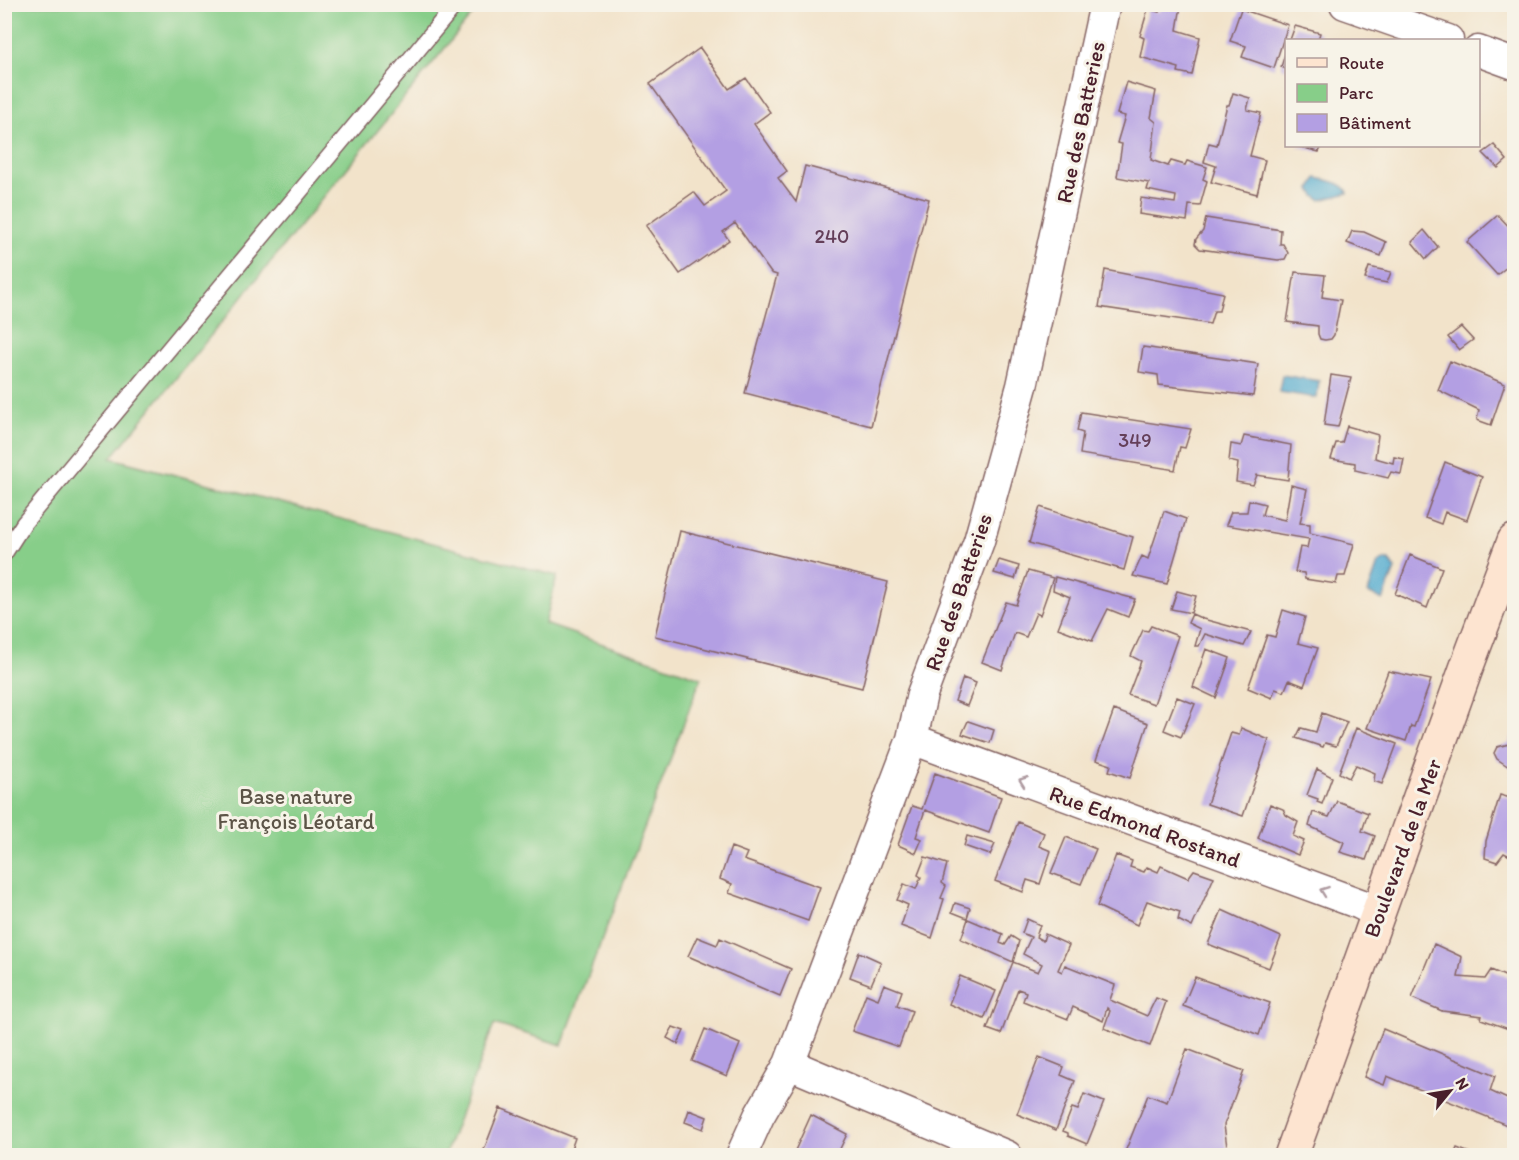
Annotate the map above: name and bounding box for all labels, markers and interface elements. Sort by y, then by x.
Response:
street label: Rue des Batteries [1050,39,1111,205]
legend [1285,39,1480,147]
text: Route [1339,52,1384,74]
text: Parc [1339,82,1373,104]
text: Bâtiment [1339,112,1412,134]
house number: 240 [815,224,849,248]
house number: 349 [1118,428,1152,452]
street label: Rue des Batteries [919,510,998,674]
street label: Boulevard de la Mer [1358,755,1447,941]
one-way arrow [1018,775,1028,788]
street label: Rue Edmond Rostand [1046,779,1244,874]
park label: Base nature François Léotard [217,783,375,835]
one-way arrow [1319,885,1330,898]
north arrow [1420,1061,1480,1121]
text: N [1452,1074,1473,1093]

